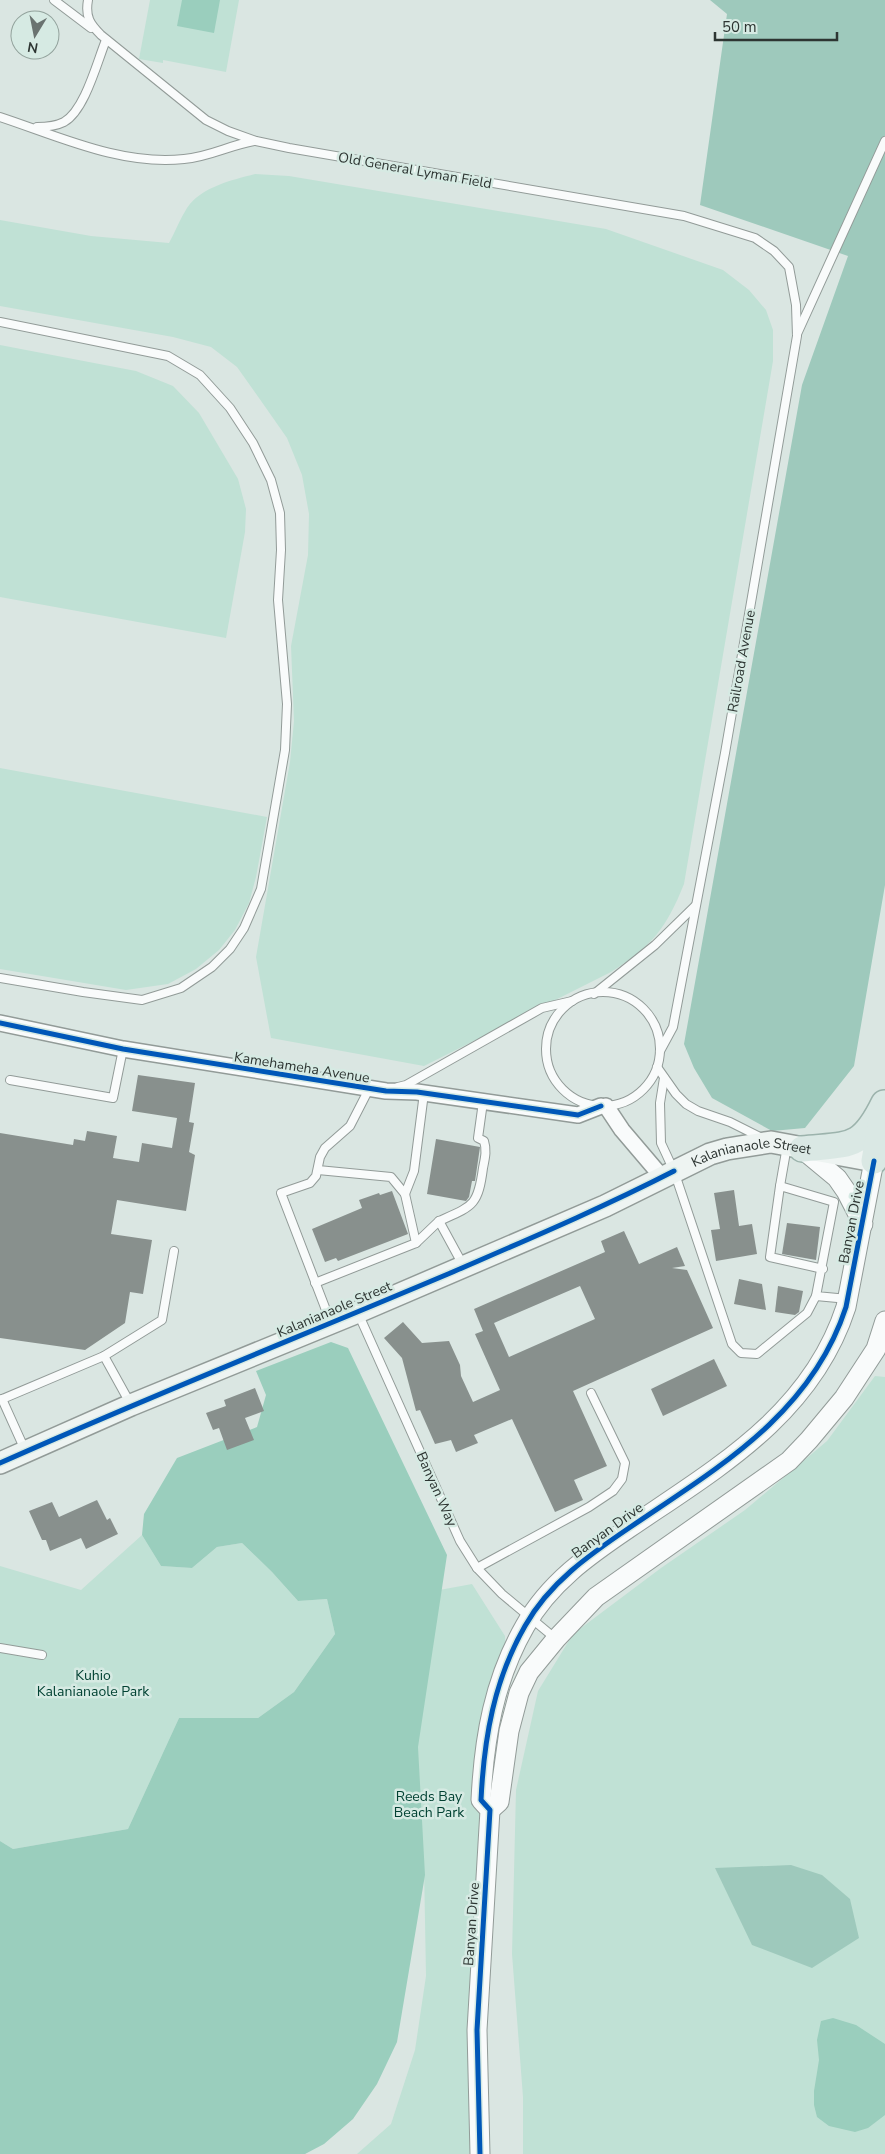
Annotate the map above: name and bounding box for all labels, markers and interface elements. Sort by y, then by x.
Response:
north arrow [10,10,60,60]
scale bar [715,10,838,42]
text: 50 m [722,17,757,37]
text: N [26,37,40,58]
street label: Old General Lyman Field [337,148,493,193]
street label: Railroad Avenue [723,608,760,714]
street label: Kamehameha Avenue [233,1047,371,1088]
street label: Kalanianaole Street [688,1133,813,1172]
street label: Banyan Drive [834,1179,869,1265]
street label: Kalanianaole Street [274,1277,395,1342]
street label: Banyan Way [412,1449,462,1530]
street label: Banyan Drive [568,1498,647,1563]
park label: Kuhio Kalanianaole Park [37,1666,150,1701]
park label: Reeds Bay Beach Park [394,1787,465,1822]
street label: Banyan Drive [459,1881,484,1967]

